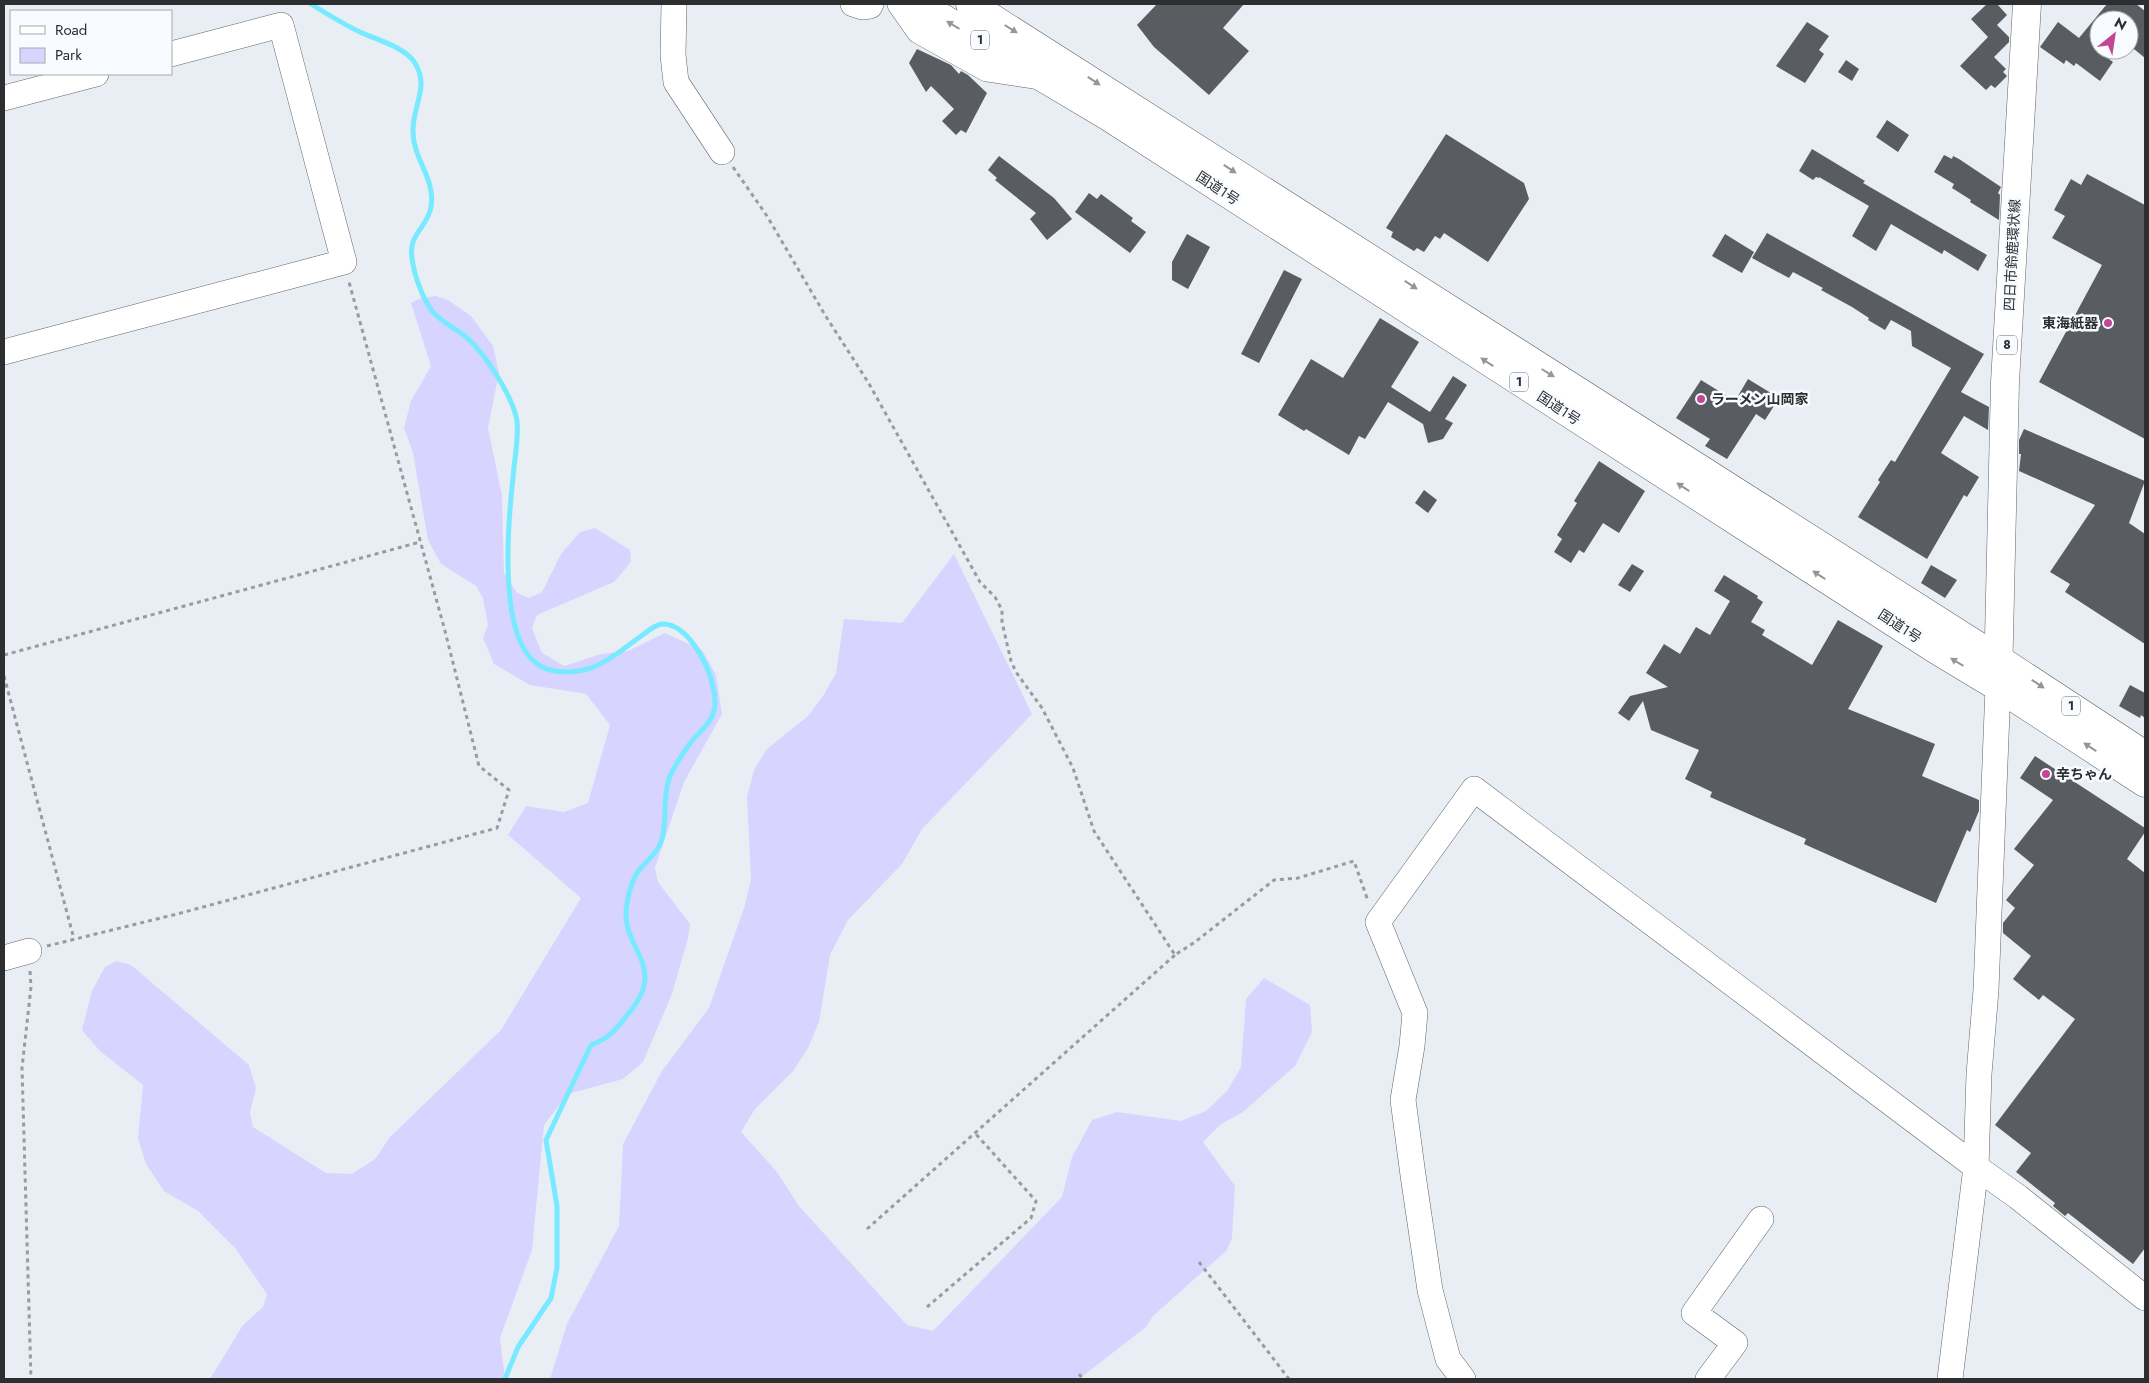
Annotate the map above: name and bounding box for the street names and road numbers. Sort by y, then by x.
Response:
road number: 1 [971,30,989,50]
street label: 国道1号 [1192,166,1244,210]
street label: 四日市鈴鹿環状線 [1999,199,2025,311]
road number: 8 [1997,336,2017,354]
road number: 1 [1510,372,1528,392]
street label: 国道1号 [1533,386,1585,430]
street label: 国道1号 [1874,604,1926,648]
road number: 1 [2062,696,2080,716]

